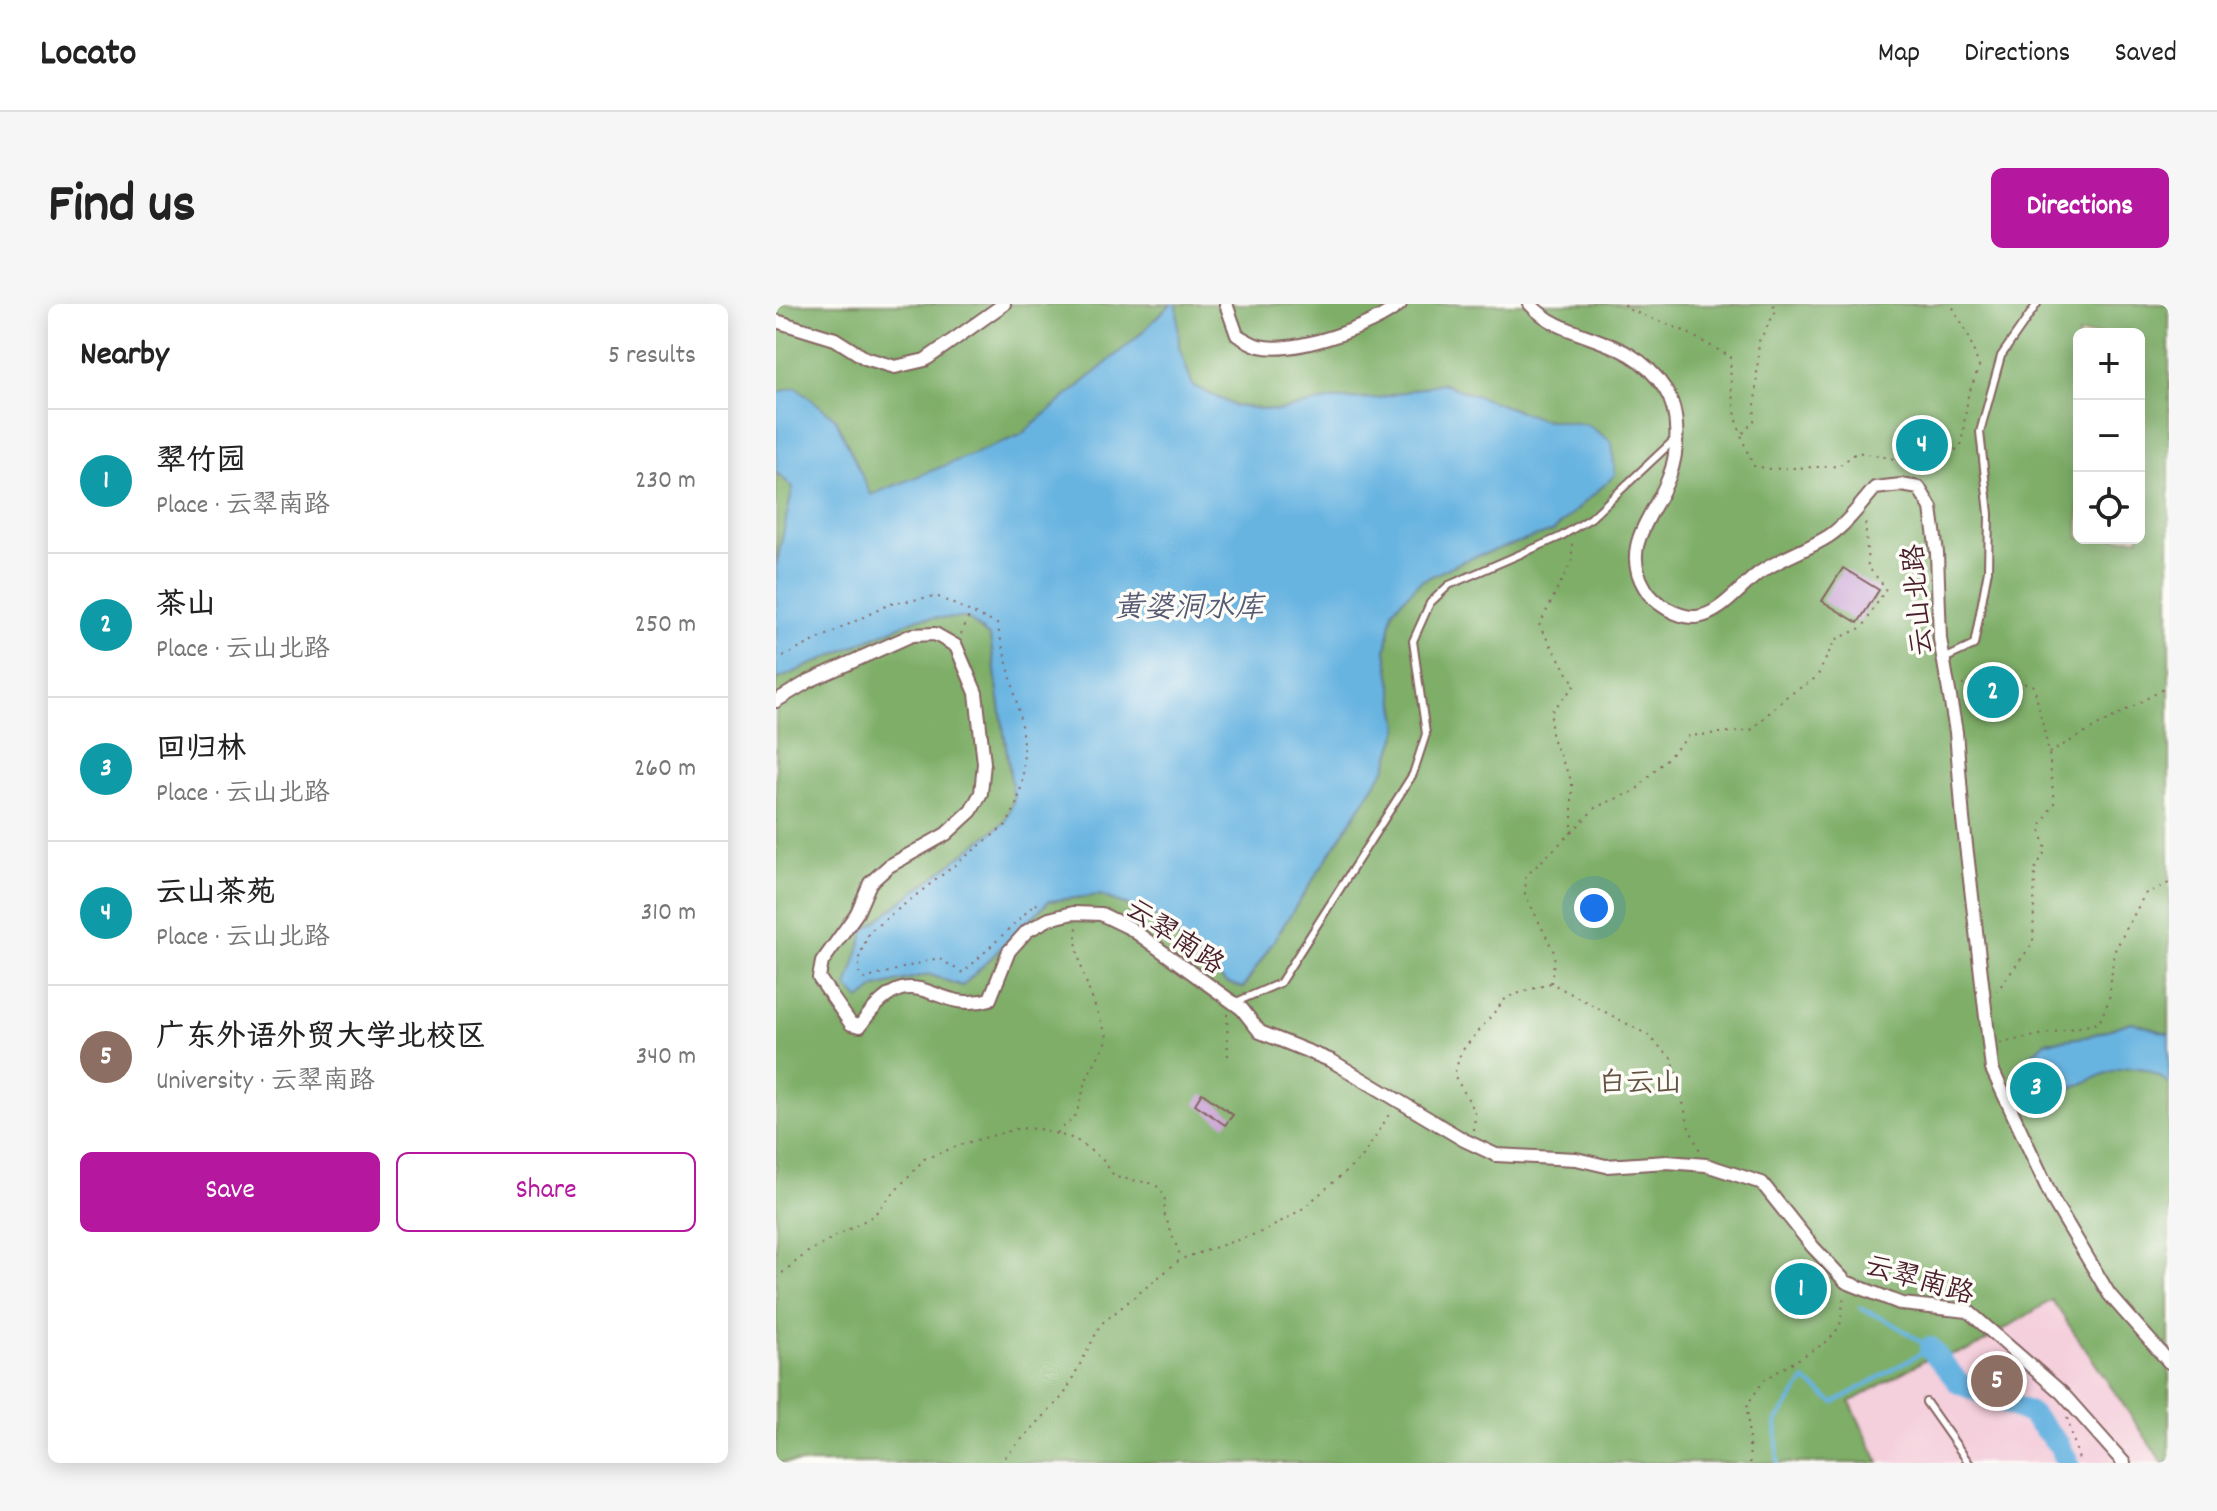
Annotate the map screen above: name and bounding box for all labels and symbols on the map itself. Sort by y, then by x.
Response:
pin: 4 [1896,415,1948,475]
street label: 云山北路 [1896,542,1946,657]
water label: 黄婆洞水库 [1114,589,1266,632]
pin: 2 [1967,662,2019,722]
your location [1574,888,1614,928]
street label: 云翠南路 [1116,891,1231,987]
pin: 3 [2010,1058,2062,1118]
park label: 白云山 [1598,1066,1682,1106]
street label: 云翠南路 [1859,1248,1978,1317]
pin: 1 [1775,1259,1827,1319]
pin: 5 [1971,1351,2023,1411]

